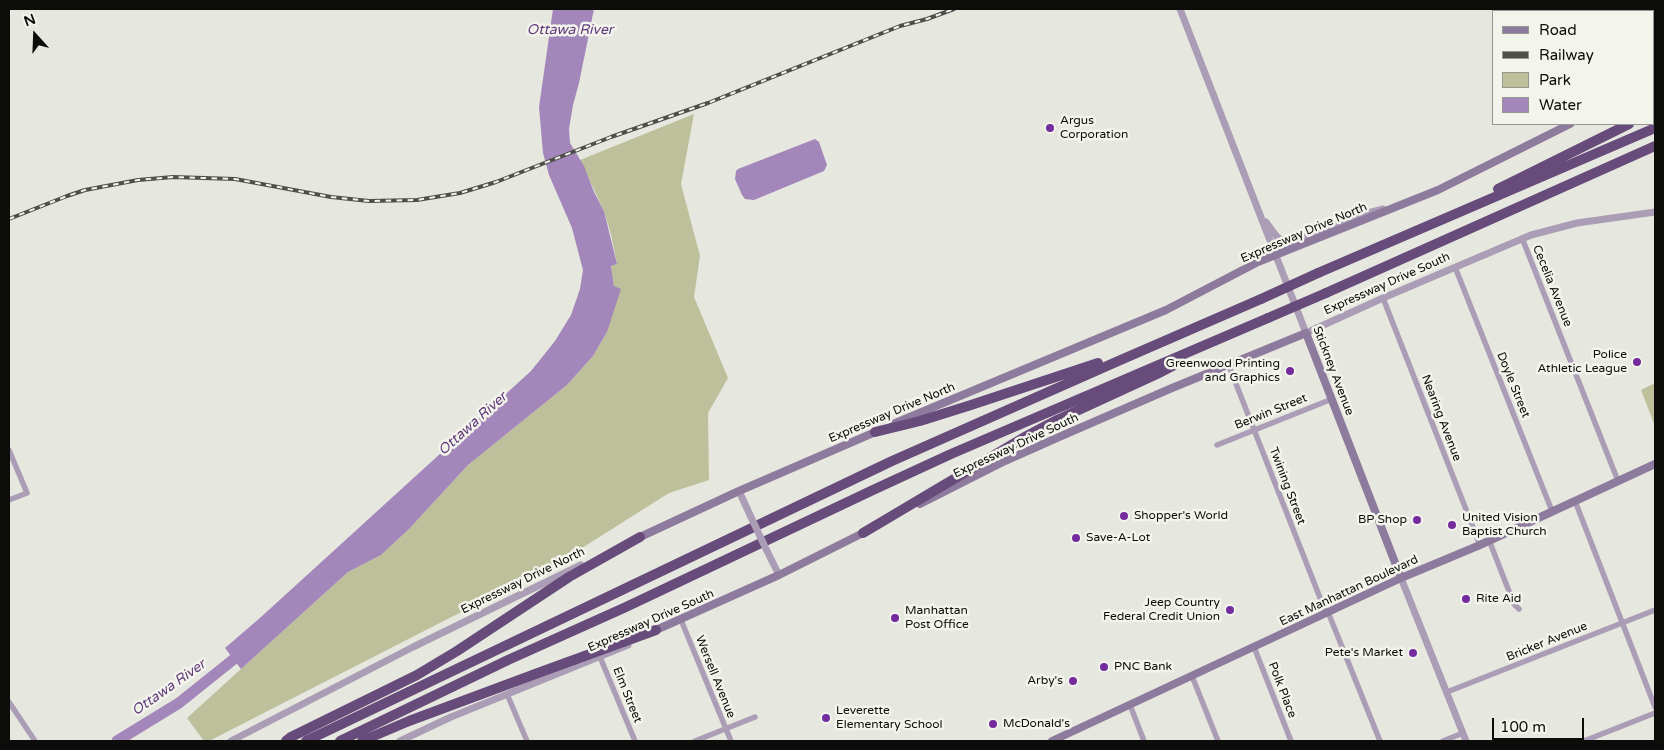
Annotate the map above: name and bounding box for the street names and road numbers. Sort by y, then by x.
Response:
street label: Expressway Drive North [1239,200,1369,266]
street label: Cecelia Avenue [1529,243,1575,329]
street label: Expressway Drive South [1322,250,1452,318]
street label: Stickney Avenue [1309,324,1357,418]
street label: Doyle Street [1493,350,1533,420]
street label: Nearing Avenue [1418,373,1464,463]
street label: Expressway Drive North [827,380,957,446]
street label: Berwin Street [1233,391,1309,433]
street label: Expressway Drive South [951,411,1081,481]
street label: Twining Street [1266,445,1308,527]
street label: Expressway Drive North [459,545,587,617]
street label: East Manhattan Boulevard [1277,553,1421,629]
street label: Expressway Drive South [586,587,716,655]
street label: Bricker Avenue [1504,619,1590,665]
street label: Wersell Avenue [692,634,738,720]
street label: Polk Place [1265,660,1299,720]
street label: Elm Street [609,665,645,725]

